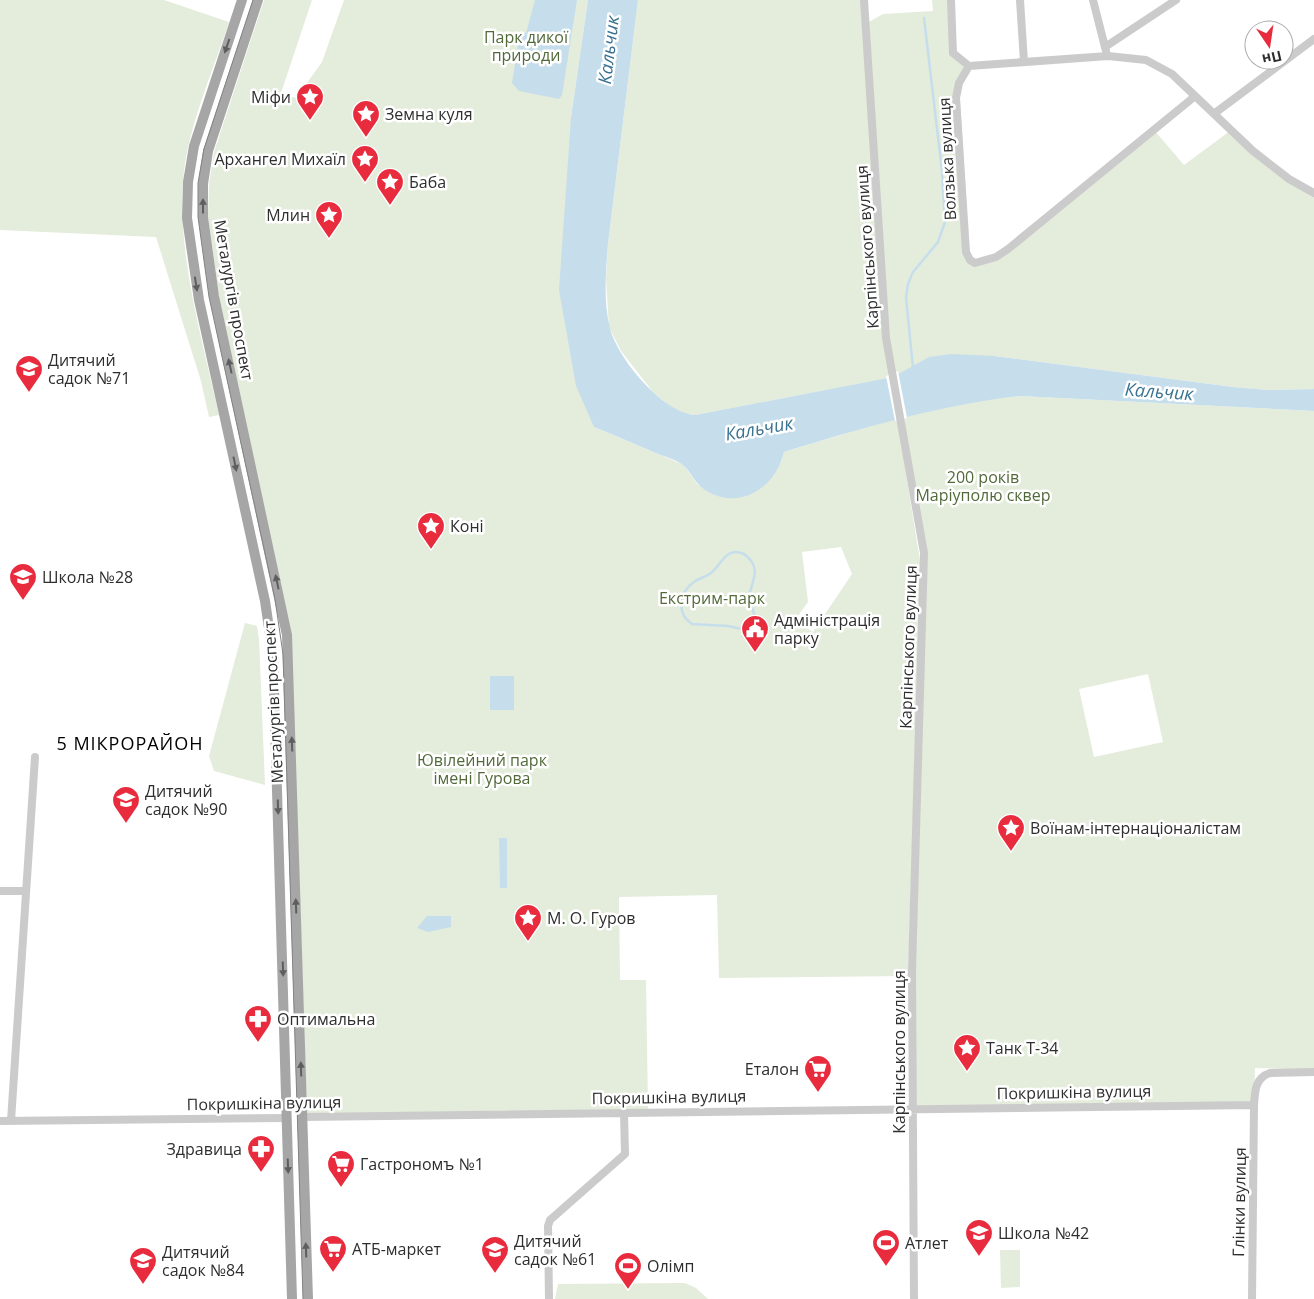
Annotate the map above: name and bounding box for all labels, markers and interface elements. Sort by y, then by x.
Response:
water label: Кальчик [592,13,624,85]
north arrow [1244,20,1294,70]
park label: Парк дикої природи [484,26,569,66]
one-way arrow [222,39,230,54]
text: Пн [1260,47,1284,70]
place icon: Міфи [295,82,325,121]
place label: Міфи [251,86,291,108]
street label: Волзька вулиця [933,97,961,221]
place icon: Земна куля [351,99,381,138]
place label: Земна куля [385,103,473,125]
place icon: Архангел Михаїл [350,144,380,183]
place label: Архангел Михаїл [214,148,346,170]
street label: Карпінського вулиця [850,165,884,329]
place icon: Баба [375,167,405,206]
place label: Баба [409,171,446,193]
one-way arrow [199,198,207,214]
place icon: Млин [314,200,344,239]
place label: Млин [266,204,310,226]
street label: Металургів проспект [209,218,259,383]
one-way arrow [193,277,201,293]
place label: Дитячий садок №71 [48,349,130,389]
school or university icon: Дитячий садок №71 [14,354,44,393]
one-way arrow [225,357,233,373]
water label: Кальчик [1124,377,1195,405]
water label: Кальчик [723,410,796,446]
one-way arrow [231,457,239,472]
park label: 200 років Маріуполю сквер [915,466,1051,506]
place icon: Коні [416,511,446,550]
place label: Коні [450,515,484,537]
school or university icon: Школа №28 [8,562,38,601]
street label: Карпінського вулиця [894,565,922,729]
place label: Школа №28 [42,566,133,588]
one-way arrow [273,575,281,590]
park label: Екстрим-парк [659,587,766,609]
place label: Адміністрація парку [774,609,880,649]
public building icon: Адміністрація парку [740,614,770,653]
street label: Металургів проспект [258,620,288,784]
district label: 5 МІКРОРАЙОН [56,731,204,755]
one-way arrow [287,736,295,752]
park label: Ювілейний парк імені Гурова [417,749,548,789]
place label: Дитячий садок №90 [145,780,227,820]
school or university icon: Дитячий садок №90 [111,785,141,824]
one-way arrow [274,799,282,815]
place icon: Воїнам-інтернаціоналістам [996,813,1026,852]
place label: Воїнам-інтернаціоналістам [1030,817,1241,839]
one-way arrow [292,898,300,914]
place icon: М. О. Гуров [513,903,543,942]
place label: М. О. Гуров [547,907,636,929]
one-way arrow [279,962,287,978]
street label: Карпінського вулиця [888,970,910,1134]
pharmacy icon: Оптимальна [243,1004,273,1043]
place label: Оптимальна [277,1008,375,1030]
place icon: Танк Т-34 [952,1033,982,1072]
place label: Танк Т-34 [986,1037,1059,1059]
supermarket icon: Еталон [803,1054,833,1093]
place label: Еталон [745,1058,799,1080]
one-way arrow [297,1060,305,1076]
street label: Покришкіна вулиця [997,1080,1151,1104]
street label: Покришкіна вулиця [592,1085,746,1109]
street label: Покришкіна вулиця [187,1091,341,1115]
pharmacy icon: Здравица [246,1134,276,1173]
place label: Здравица [167,1138,242,1160]
street label: Глінки вулиця [1227,1147,1251,1257]
supermarket icon: Гастрономъ №1 [326,1149,356,1188]
place label: Гастрономъ №1 [360,1153,484,1175]
one-way arrow [285,1159,293,1175]
school or university icon: Школа №42 [964,1218,994,1257]
place label: Школа №42 [998,1222,1089,1244]
sports icon: Атлет [871,1228,901,1267]
place label: Дитячий садок №61 [514,1230,596,1270]
place label: Атлет [905,1232,949,1254]
supermarket icon: АТБ-маркет [318,1234,348,1273]
school or university icon: Дитячий садок №61 [480,1235,510,1274]
place label: АТБ-маркет [352,1238,442,1260]
place label: Дитячий садок №84 [162,1241,244,1281]
one-way arrow [302,1242,310,1258]
school or university icon: Дитячий садок №84 [128,1246,158,1285]
sports icon: Олімп [613,1251,643,1290]
place label: Олімп [647,1255,694,1277]

